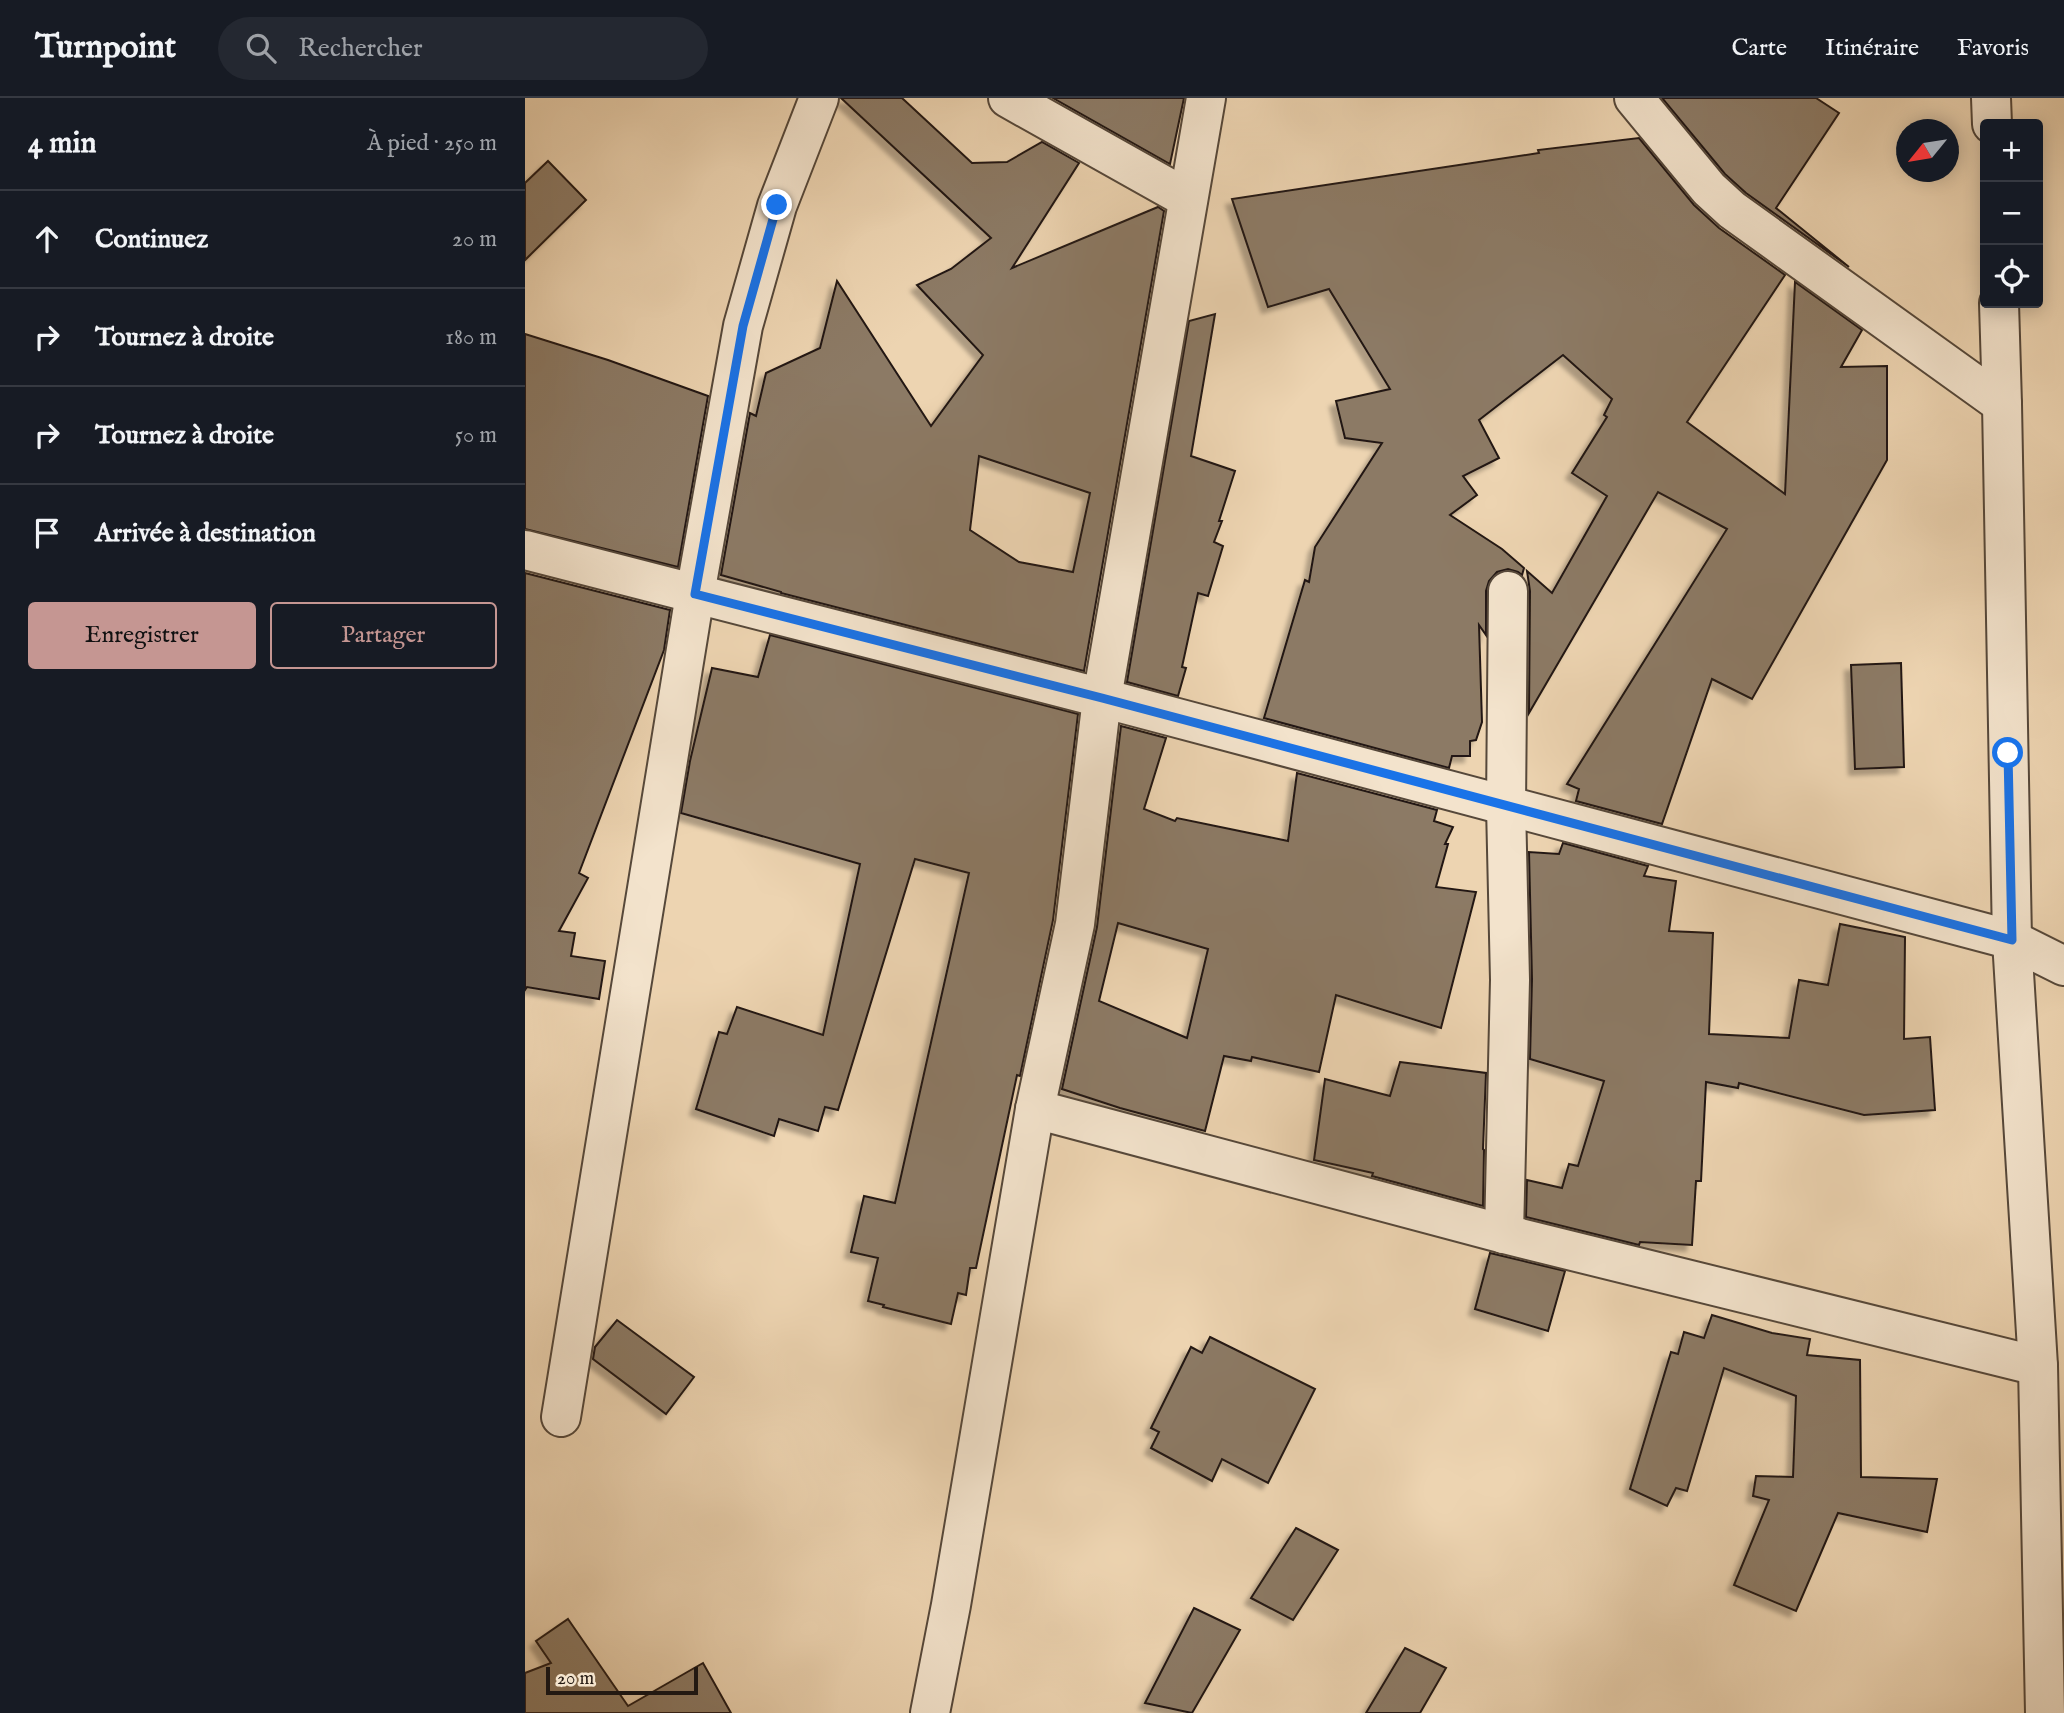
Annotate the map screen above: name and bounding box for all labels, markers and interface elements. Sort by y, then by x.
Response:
search box [218,17,708,80]
text: Turnpoint [35,27,176,69]
icon: search [242,29,280,67]
text: Rechercher [298,32,423,65]
text: Carte [1731,33,1787,64]
text: Itinéraire [1825,33,1919,64]
text: Favoris [1957,33,2029,64]
north arrow [1896,119,1959,182]
map controls [1980,119,2043,308]
button: + [1980,119,2043,182]
text: 4 min [28,125,96,163]
text: À pied · 250 m [367,129,497,158]
button: − [1980,182,2043,245]
route end [761,189,792,220]
icon: ahead [28,220,66,258]
text: Continuez [95,223,208,256]
text: 20 m [452,225,497,254]
button: locate [1980,245,2043,308]
icon: right [28,318,66,356]
text: Tournez à droite [95,321,274,354]
text: 180 m [445,323,497,352]
icon: right [28,416,66,454]
text: Tournez à droite [95,419,274,452]
text: 50 m [455,421,497,450]
icon: arrive [28,514,66,552]
text: Arrivée à destination [95,517,316,550]
button: Enregistrer [28,602,256,669]
button: Partager [270,602,497,669]
route start [1992,737,2023,768]
scale bar [546,1664,698,1696]
text: 20 m [557,1667,594,1691]

